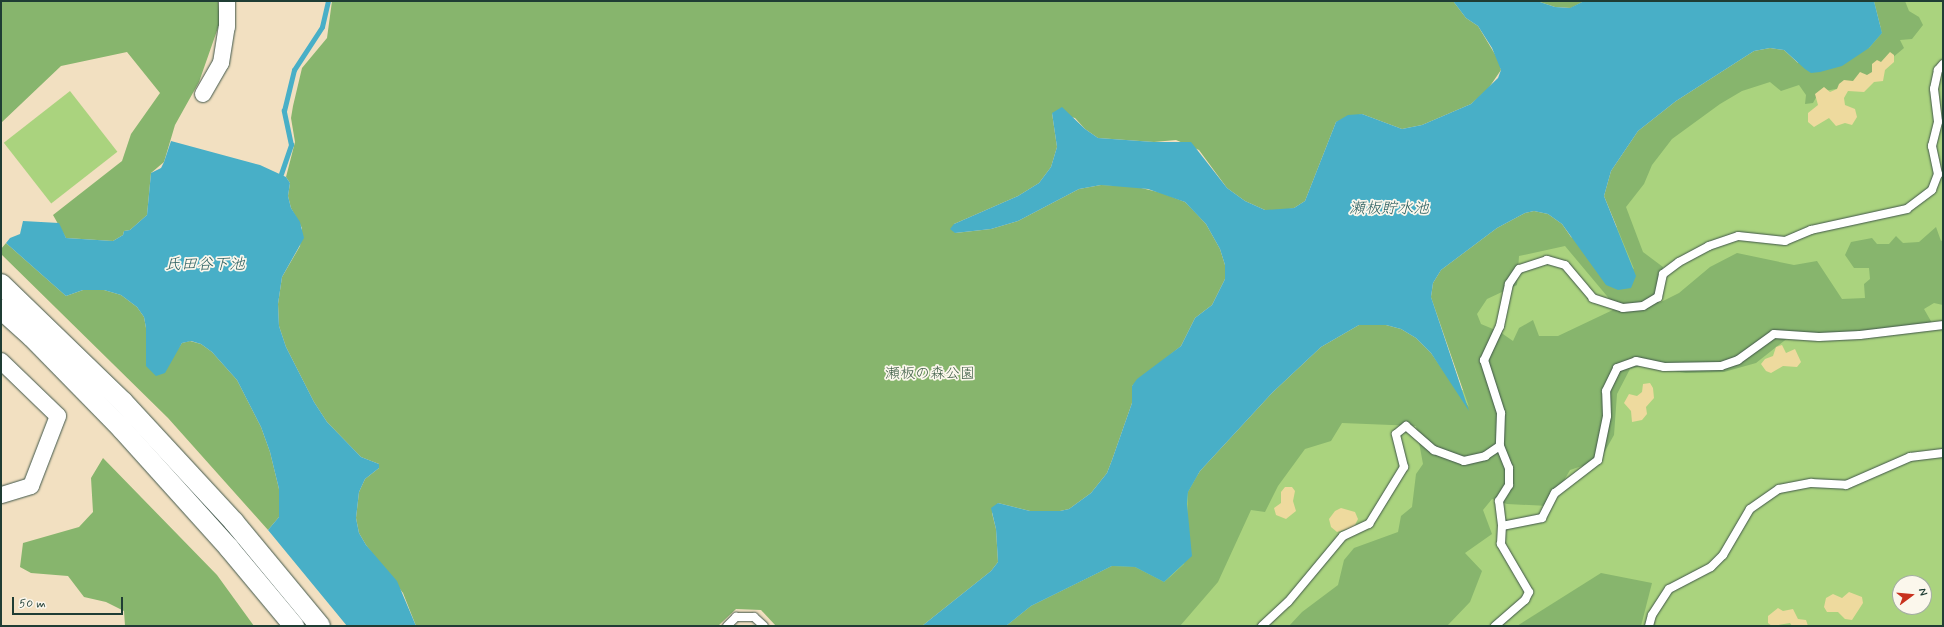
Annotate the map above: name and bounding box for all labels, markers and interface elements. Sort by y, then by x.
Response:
water label: 瀬板貯水池 [1349,199,1429,219]
water label: 氏田谷下池 [165,255,245,275]
park label: 瀬板の森公園 [885,366,975,384]
north arrow [1892,575,1932,615]
text: N [1915,587,1930,597]
scale bar [14,589,125,615]
text: 50 m [19,596,46,612]

